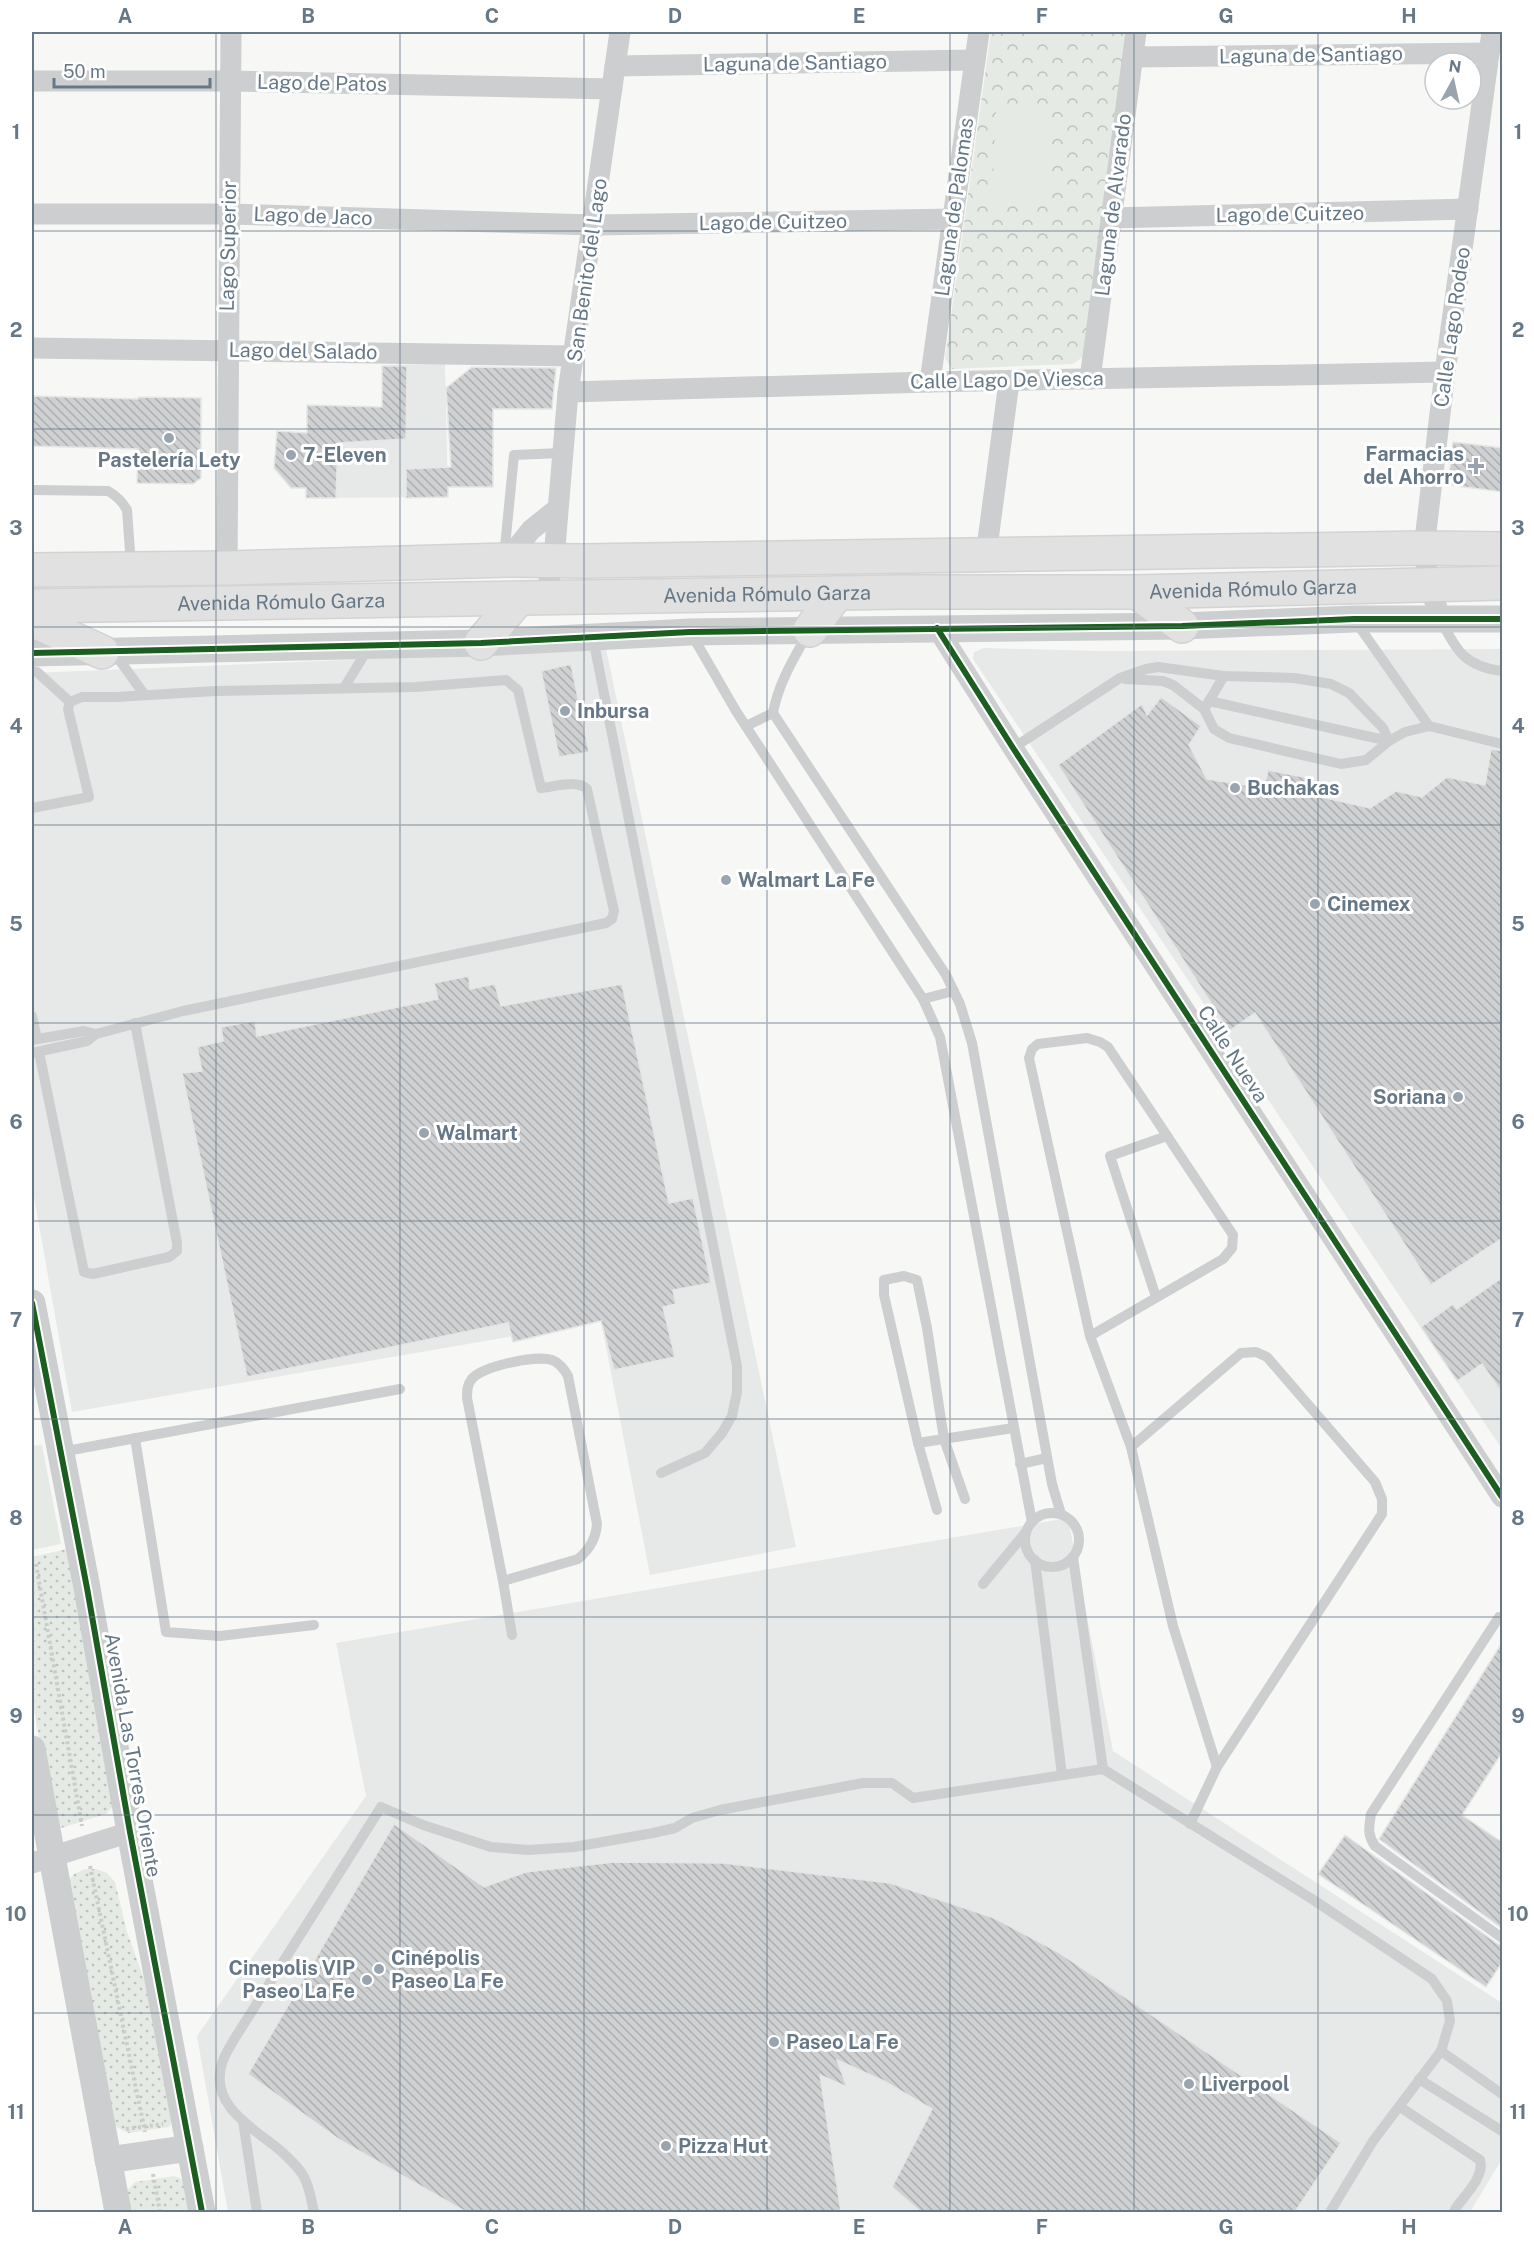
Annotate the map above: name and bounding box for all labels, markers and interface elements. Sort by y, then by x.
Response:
text: A [118,4,132,28]
text: B [301,4,315,28]
text: C [485,4,499,28]
text: D [668,4,682,28]
text: E [853,4,865,28]
text: F [1036,4,1048,28]
text: G [1218,4,1234,28]
text: H [1401,4,1417,28]
street label: Laguna de Santiago [1219,41,1403,69]
street label: Laguna de Santiago [703,49,887,77]
scale bar [54,51,210,89]
north arrow [1423,51,1483,111]
text: N [1447,56,1463,77]
text: 50 m [63,61,106,82]
street label: Lago de Patos [257,70,387,96]
street label: Laguna de Alvarado [1090,112,1136,298]
street label: Laguna de Palomas [930,116,978,298]
text: 1 [12,120,20,144]
text: 1 [1514,120,1522,144]
street label: San Benito del Lago [562,177,612,363]
street label: Lago Superior [215,180,241,312]
street label: Lago de Cuitzeo [1216,201,1364,227]
street label: Lago de Jaco [253,202,373,230]
street label: Lago de Cuitzeo [699,209,847,235]
street label: Calle Lago Rodeo [1429,245,1475,409]
text: 2 [10,318,22,342]
text: 2 [1512,318,1524,342]
street label: Lago del Salado [228,338,378,364]
street label: Calle Lago De Viesca [910,366,1104,394]
marker: Pastelería Lety [162,431,176,445]
place label: Farmacias del Ahorro [1363,442,1464,489]
place label: 7-Eleven [303,443,387,467]
place label: Pastelería Lety [97,448,241,472]
marker: 7-Eleven [284,448,298,462]
marker: Farmacias del Ahorro [1469,459,1483,473]
text: 3 [9,516,23,540]
text: 3 [1511,516,1525,540]
street label: Avenida Rómulo Garza [1148,575,1357,604]
street label: Avenida Rómulo Garza [663,580,871,608]
street label: Avenida Rómulo Garza [177,588,385,616]
place label: Inbursa [577,699,649,723]
marker: Inbursa [558,704,572,718]
text: 4 [9,714,23,738]
text: 4 [1511,714,1525,738]
place label: Buchakas [1247,776,1340,800]
marker: Buchakas [1228,781,1242,795]
place label: Walmart La Fe [738,868,875,892]
marker: Walmart La Fe [719,873,733,887]
place label: Cinemex [1327,892,1411,916]
marker: Cinemex [1308,897,1322,911]
text: 5 [9,912,23,936]
text: 5 [1511,912,1525,936]
street label: Calle Nueva [1193,1001,1273,1107]
place label: Soriana [1373,1085,1446,1109]
marker: Soriana [1451,1090,1465,1104]
text: 6 [9,1110,23,1134]
text: 6 [1511,1110,1525,1134]
place label: Walmart [436,1121,518,1145]
marker: Walmart [417,1126,431,1140]
text: 7 [10,1308,22,1332]
text: 7 [1512,1308,1524,1332]
text: 8 [9,1506,23,1530]
text: 8 [1511,1506,1525,1530]
street label: Avenida Las Torres Oriente [100,1631,166,1879]
text: 9 [9,1704,23,1728]
text: 9 [1511,1704,1525,1728]
text: 10 [5,1902,27,1926]
text: 10 [1507,1902,1529,1926]
place label: Cinépolis Paseo La Fe [391,1946,504,1993]
place label: Cinepolis VIP Paseo La Fe [229,1956,355,2003]
marker: Cinépolis Paseo La Fe [372,1962,386,1976]
marker: Cinepolis VIP Paseo La Fe [360,1973,374,1987]
place label: Paseo La Fe [786,2030,899,2054]
marker: Paseo La Fe [767,2035,781,2049]
place label: Liverpool [1201,2072,1290,2096]
marker: Liverpool [1182,2077,1196,2091]
text: 11 [7,2100,25,2124]
text: 11 [1509,2100,1527,2124]
place label: Pizza Hut [678,2134,768,2158]
marker: Pizza Hut [659,2139,673,2153]
text: A [118,2215,132,2239]
text: B [301,2215,315,2239]
text: C [485,2215,499,2239]
text: D [668,2215,682,2239]
text: E [853,2215,865,2239]
text: F [1036,2215,1048,2239]
text: G [1218,2215,1234,2239]
text: H [1401,2215,1417,2239]

